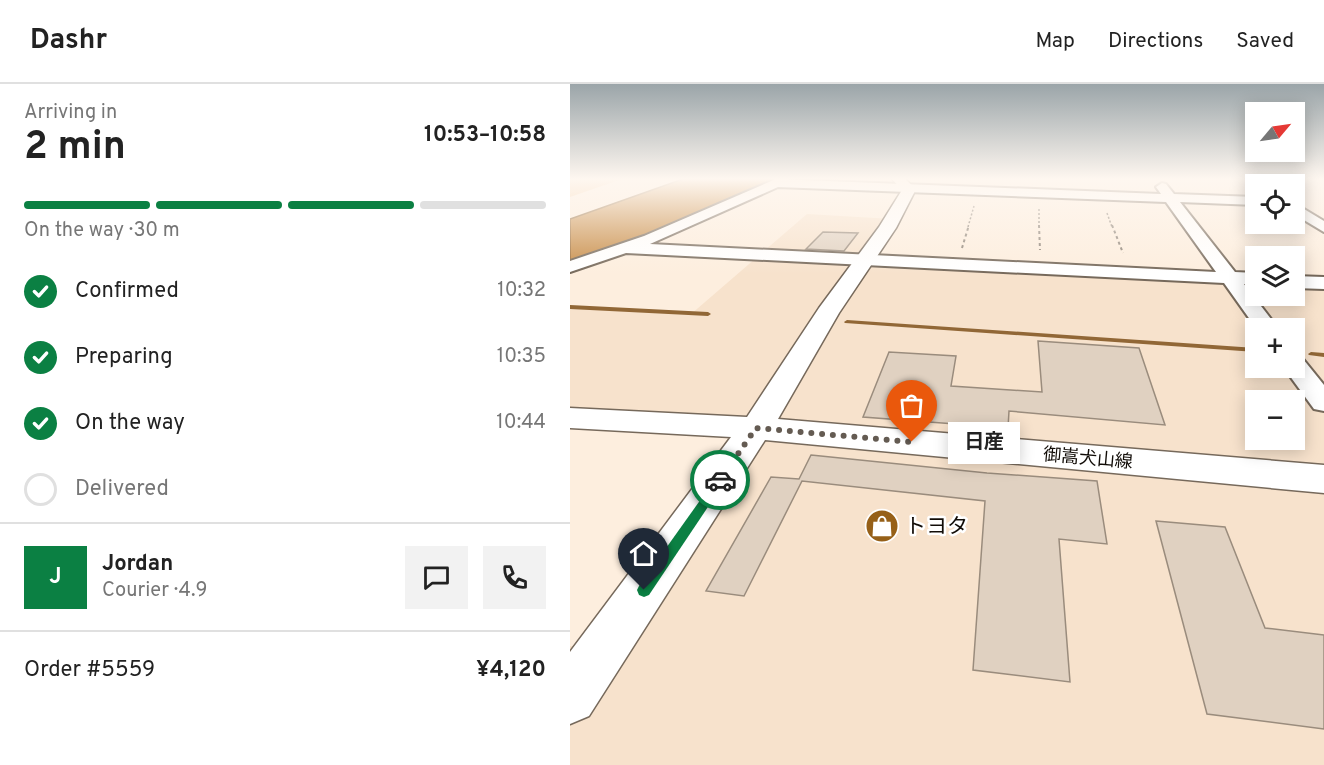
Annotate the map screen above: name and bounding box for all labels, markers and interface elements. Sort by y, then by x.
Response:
text: Dashr [30,23,107,59]
text: Map [1035,28,1075,55]
text: Directions [1108,28,1203,55]
text: Saved [1236,28,1294,55]
text: Arriving in [24,100,117,126]
north arrow [1245,102,1305,162]
map controls [1245,102,1305,450]
text: 10:53–10:58 [424,122,546,149]
text: 2 min [24,124,126,173]
button: locate [1245,174,1305,234]
text: On the way · 30 m [24,218,180,244]
button: layers [1245,246,1305,306]
icon: check [24,275,57,308]
text: Confirmed [75,278,179,305]
text: 10:32 [497,278,546,304]
button: + [1245,318,1305,378]
icon: check [24,341,57,374]
text: Preparing [75,344,173,371]
text: 10:35 [497,344,546,370]
pin [886,380,937,442]
icon: bag [895,389,928,422]
button: − [1245,390,1305,450]
icon: check [24,407,57,440]
text: On the way [75,410,185,437]
text: 10:44 [496,410,546,436]
callout: 日産 [948,421,1020,463]
text: 日産 [964,430,1004,456]
street label: 御嵩犬山線 [1042,444,1134,475]
courier [690,450,750,510]
icon: car [704,464,737,497]
text: Delivered [75,476,169,503]
shop icon: トヨタ [864,508,900,544]
place label: トヨタ [905,514,968,541]
pin [618,528,669,590]
icon: home [627,537,660,570]
button: chat [405,546,468,609]
button: phone [483,546,546,609]
text: Jordan [102,551,173,578]
text: J [49,564,62,591]
text: Courier · 4.9 [102,578,207,604]
text: Order #5559 [24,657,155,684]
text: ¥4,120 [476,657,546,684]

